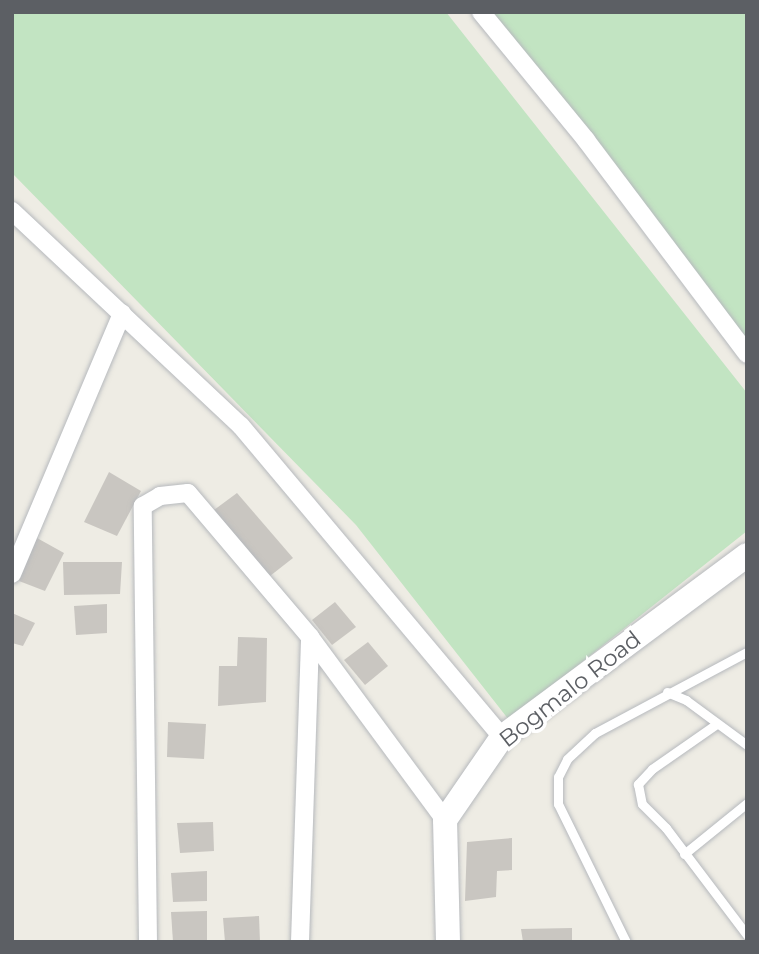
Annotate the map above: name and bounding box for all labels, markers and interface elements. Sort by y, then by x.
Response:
street label: Bogmalo Road [494,625,646,753]

